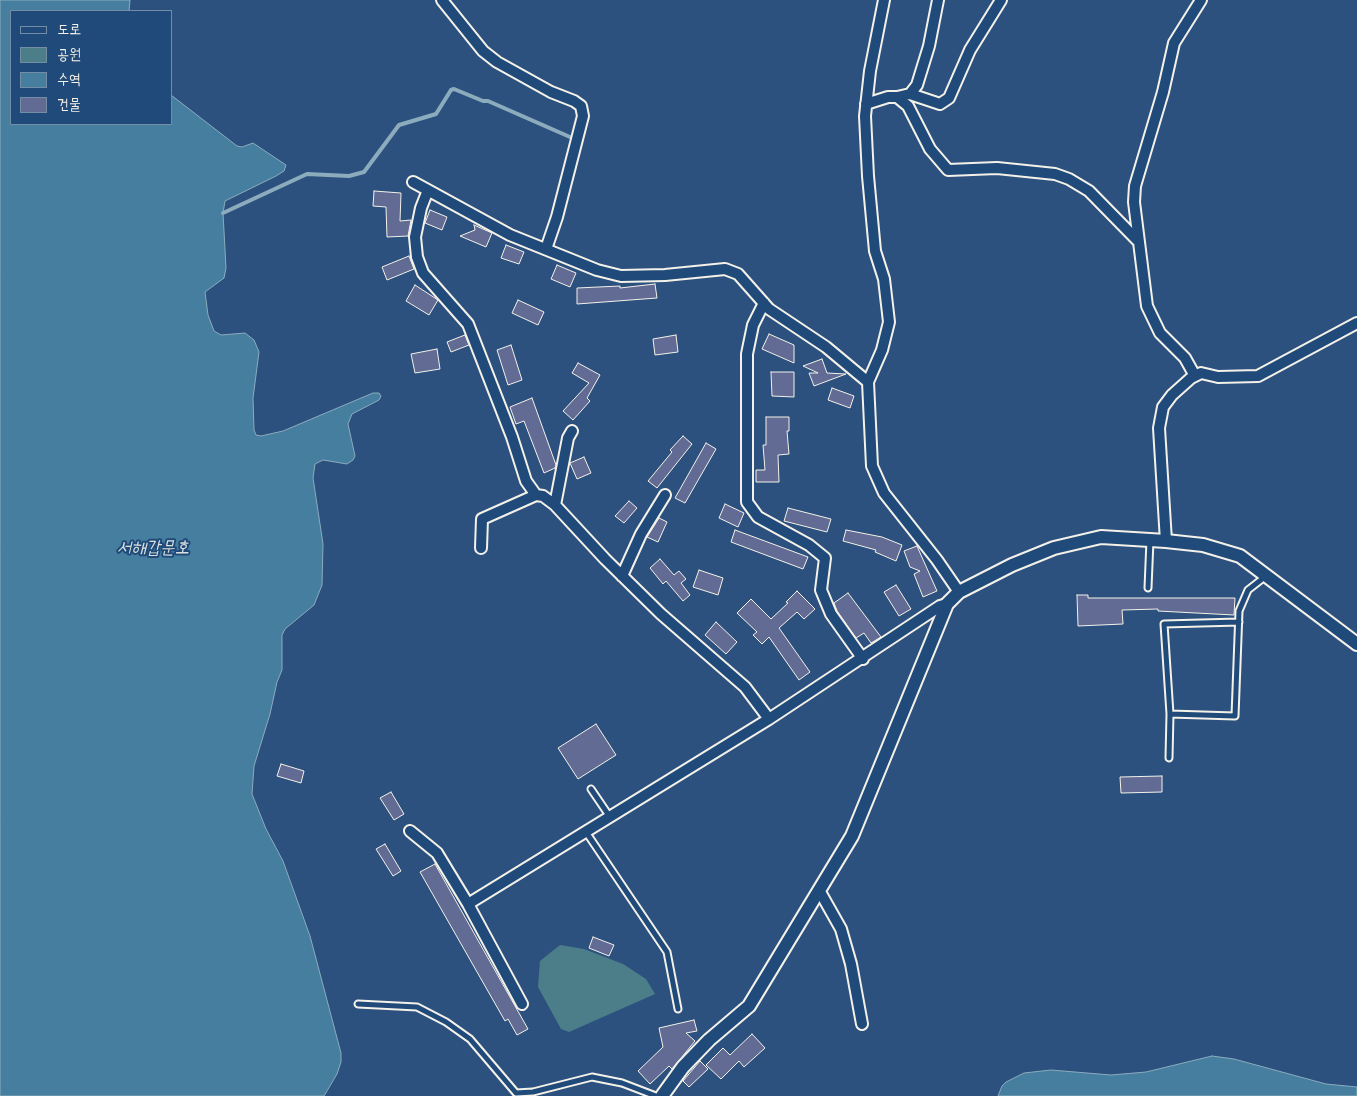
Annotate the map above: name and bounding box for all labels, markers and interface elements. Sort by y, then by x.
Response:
legend [10,10,172,125]
text: 도로 [57,19,81,40]
text: 공원 [57,44,81,65]
text: 수역 [57,69,81,90]
text: 건물 [57,94,81,115]
water label: 서해갑문호 [117,538,189,560]

